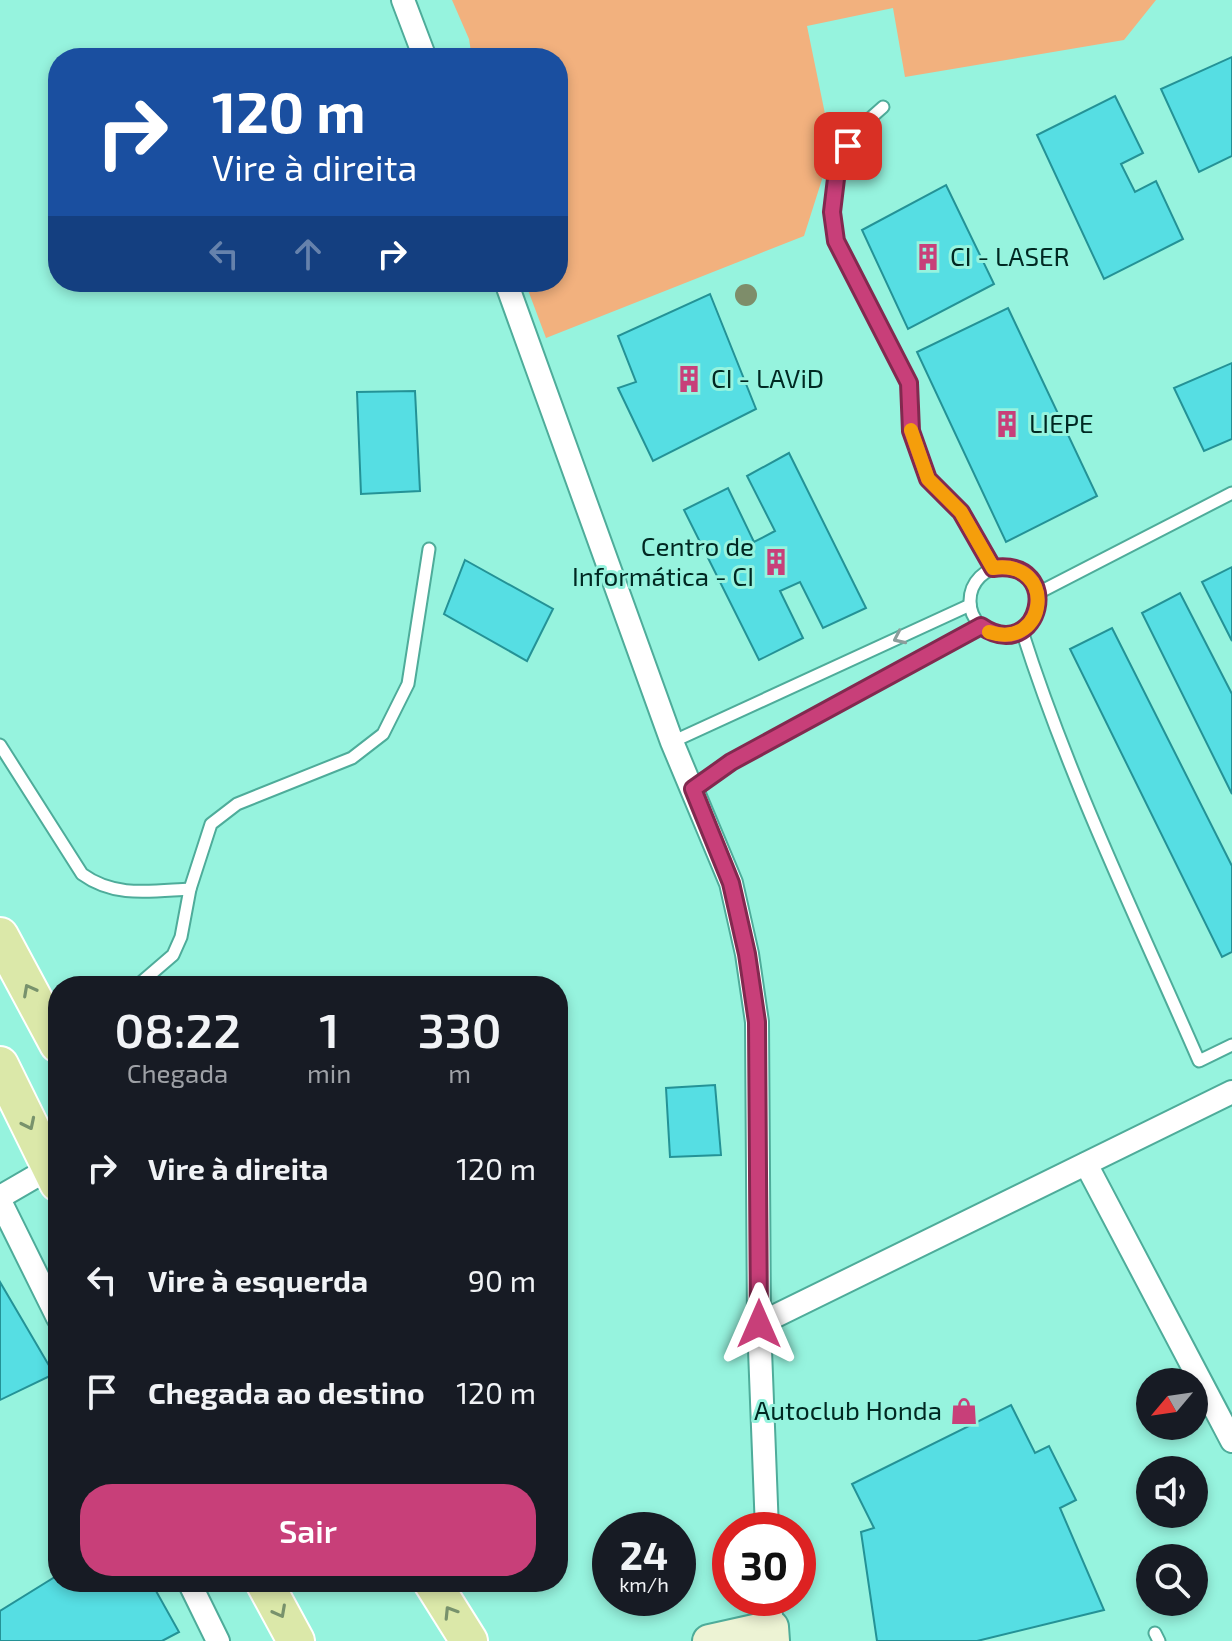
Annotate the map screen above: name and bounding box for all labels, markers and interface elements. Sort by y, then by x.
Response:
text: 120 m [212,77,366,144]
icon: right [80,80,184,184]
pin [814,112,882,180]
icon: arrive [826,124,870,168]
text: Vire à direita [212,145,417,188]
icon: left [202,232,246,276]
icon: ahead [286,232,330,276]
icon: right [370,232,414,276]
place label: CI - LASER [950,240,1070,271]
building icon: CI - LASER [913,242,943,272]
place label: CI - LAViD [711,362,824,393]
building icon: CI - LAViD [674,364,704,394]
place label: LIEPE [1029,407,1094,438]
building icon: LIEPE [992,409,1022,439]
place label: Centro de Informática - CI [572,530,754,591]
building icon: Centro de Informática - CI [761,547,791,577]
one-way arrow [893,628,908,644]
one-way arrow [23,984,39,999]
text: 08:22 [114,1000,241,1058]
text: 1 [319,1000,339,1058]
text: 330 [418,1000,502,1058]
text: Chegada [127,1057,228,1088]
text: min [307,1057,351,1088]
text: m [448,1057,471,1088]
one-way arrow [19,1116,35,1131]
icon: right [80,1146,124,1190]
text: Vire à direita [148,1150,328,1186]
text: 120 m [456,1150,536,1186]
icon: left [80,1258,124,1302]
text: Vire à esquerda [148,1262,368,1298]
text: 90 m [468,1262,536,1298]
position arrow [717,1282,801,1366]
north arrow [1136,1368,1208,1440]
map controls [1136,1368,1208,1616]
icon: arrive [80,1370,124,1414]
text: Chegada ao destino [148,1374,425,1410]
text: 120 m [456,1374,536,1410]
place label: Autoclub Honda [754,1394,942,1425]
shop icon: Autoclub Honda [949,1396,979,1426]
button: sound [1136,1456,1208,1528]
button: Sair [80,1484,536,1576]
speed limit sign: 30 [712,1512,816,1616]
text: 24 [620,1530,668,1578]
button: search [1136,1544,1208,1616]
text: km/h [619,1572,669,1596]
one-way arrow [270,1603,285,1618]
one-way arrow [445,1606,460,1620]

